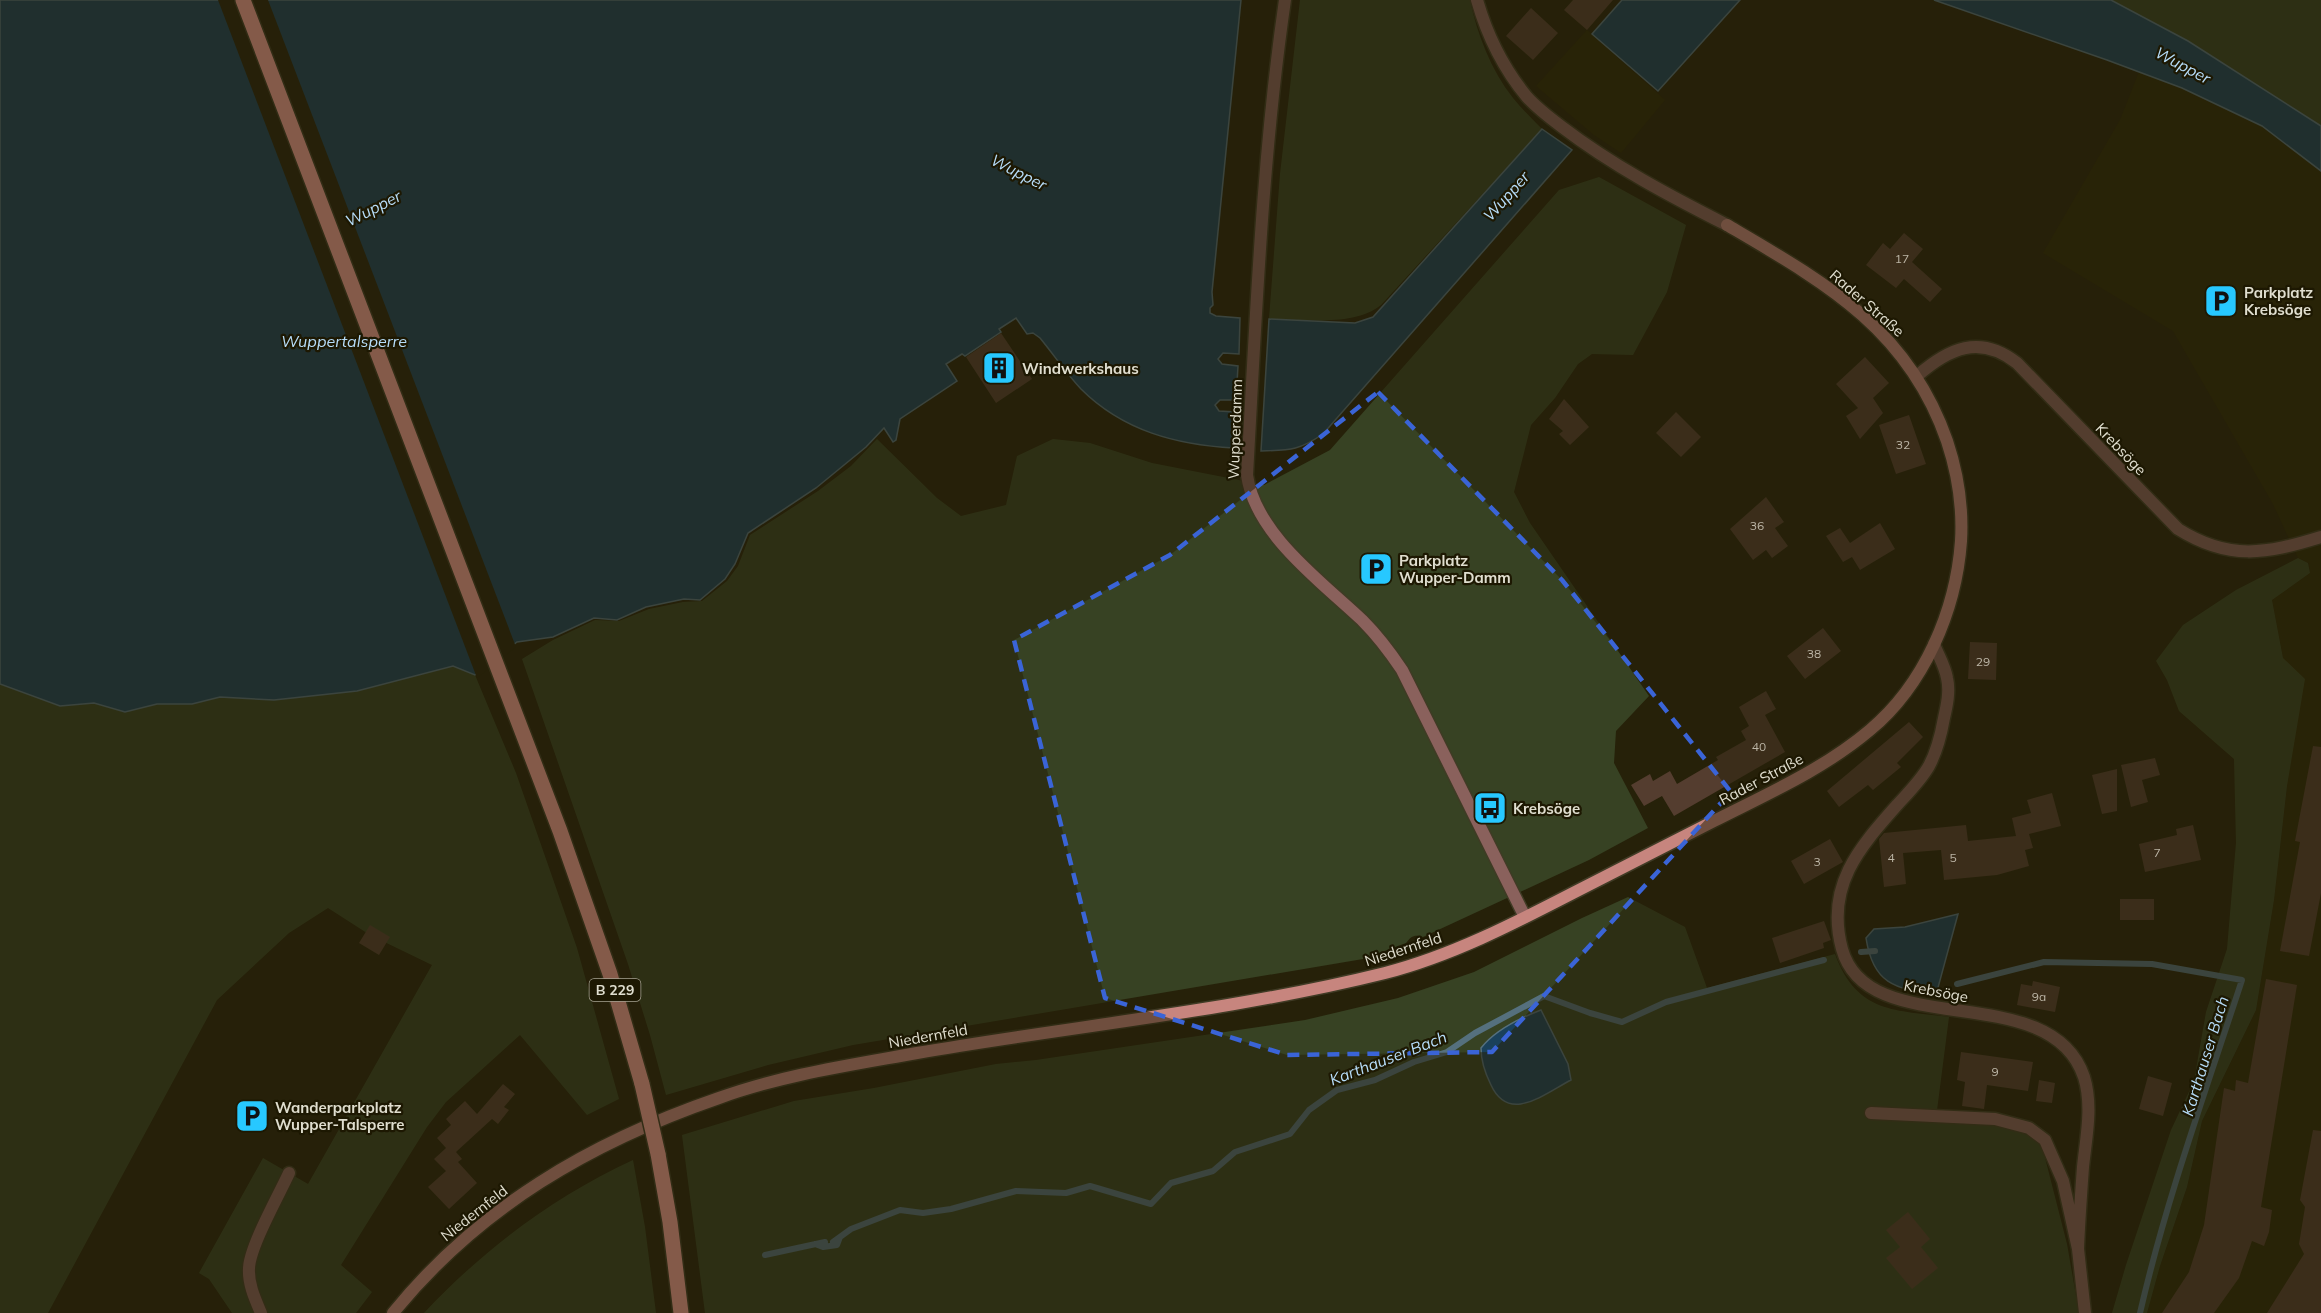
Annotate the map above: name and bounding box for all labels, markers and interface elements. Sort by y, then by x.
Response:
water label: Wupper [2152,42,2215,88]
water label: Wupper [988,149,1051,195]
water label: Wupper [1479,166,1534,225]
water label: Wupper [342,185,405,231]
house number: 17 [1895,251,1909,266]
street label: Rader Straße [1826,265,1908,341]
parking icon: Parkplatz Krebsöge [2203,283,2239,319]
place label: Parkplatz Krebsöge [2244,283,2313,319]
water label: Wuppertalsperre [281,331,407,351]
building icon: Windwerkshaus [981,350,1017,386]
place label: Windwerkshaus [1022,359,1139,378]
street label: Wupperdamm [1224,378,1246,480]
street label: Krebsöge [2092,419,2150,479]
house number: 32 [1896,437,1910,452]
house number: 36 [1750,518,1764,533]
parking icon: Parkplatz Wupper-Damm [1358,551,1394,587]
place label: Parkplatz Wupper-Damm [1399,551,1511,587]
house number: 38 [1807,646,1821,661]
house number: 29 [1976,654,1990,669]
house number: 40 [1752,739,1766,754]
street label: Rader Straße [1716,749,1806,809]
bus stop icon: Krebsöge [1472,790,1508,826]
place label: Krebsöge [1513,799,1580,818]
house number: 7 [2153,845,2161,860]
house number: 4 [1887,850,1895,865]
house number: 5 [1949,850,1957,865]
house number: 3 [1813,854,1821,869]
street label: Niedernfeld [1362,928,1444,970]
street label: Krebsöge [1902,975,1970,1007]
road number: B 229 [590,979,640,1001]
house number: 9a [2032,989,2046,1004]
water label: Karthauser Bach [2177,994,2233,1118]
street label: Niedernfeld [887,1020,969,1052]
water label: Karthauser Bach [1326,1026,1450,1090]
house number: 9 [1991,1064,1999,1079]
parking icon: Wanderparkplatz Wupper-Talsperre [234,1098,270,1134]
place label: Wanderparkplatz Wupper-Talsperre [275,1098,405,1134]
street label: Niedernfeld [437,1181,511,1245]

